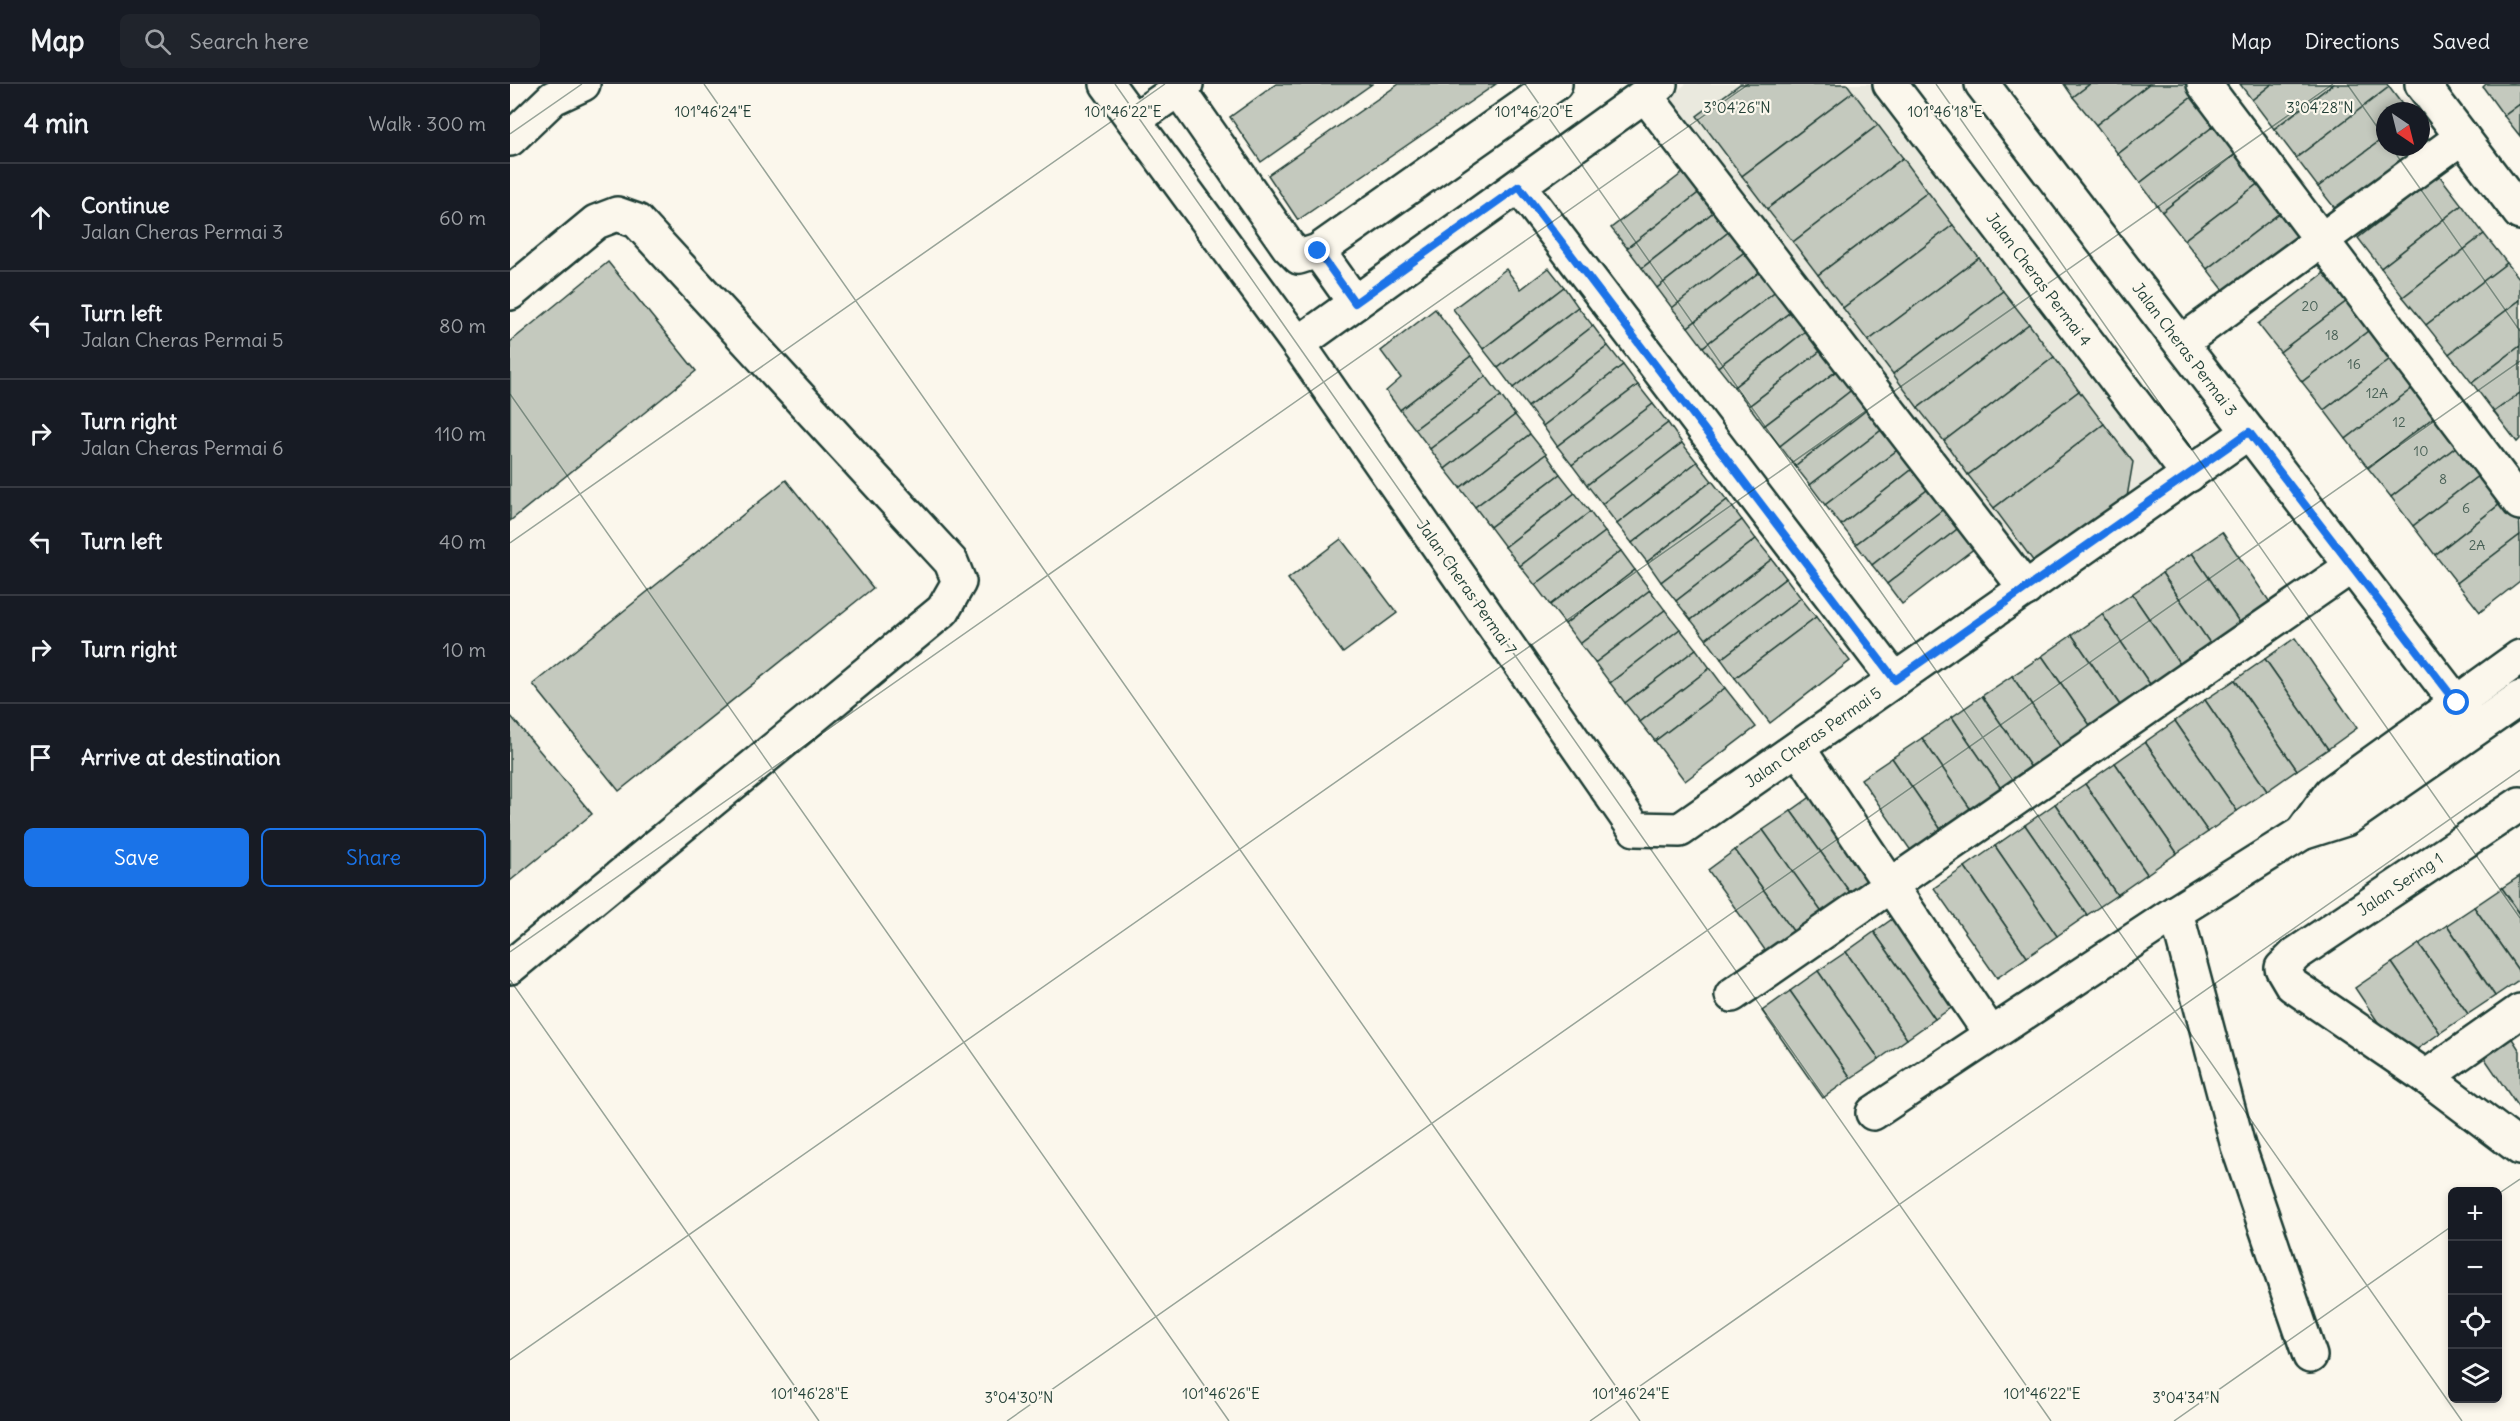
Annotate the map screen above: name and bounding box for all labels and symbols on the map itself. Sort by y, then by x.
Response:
text: 3°04'26"N [1703,98,1771,117]
text: 3°04'28"N [2286,98,2354,117]
text: 101°46'24"E [674,102,752,121]
text: 101°46'22"E [1084,102,1162,121]
text: 101°46'20"E [1495,102,1574,121]
text: 101°46'18"E [1907,102,1983,121]
north arrow [2376,102,2430,156]
street label: Jalan Cheras Permai 4 [1982,208,2096,350]
route end [1304,237,1330,263]
street label: Jalan Cheras Permai 3 [2128,278,2242,420]
house number: 20 [2302,297,2318,315]
house number: 18 [2325,326,2339,344]
house number: 16 [2347,355,2361,373]
house number: 12A [2366,384,2388,402]
house number: 12 [2392,413,2406,431]
house number: 10 [2414,442,2428,460]
house number: 8 [2439,470,2447,488]
house number: 6 [2462,499,2470,517]
street label: Jalan Cheras Permai 7 [1413,516,1521,659]
house number: 2A [2469,536,2485,554]
street label: Jalan Cheras Permai 5 [1741,682,1885,792]
route start [2443,689,2469,715]
street label: Jalan Sering 1 [2353,848,2447,920]
text: 101°46'28"E [771,1384,849,1403]
text: 101°46'26"E [1182,1384,1260,1403]
text: 101°46'24"E [1592,1384,1670,1403]
text: 101°46'22"E [2003,1384,2081,1403]
text: 3°04'30"N [985,1388,1053,1407]
text: 3°04'34"N [2152,1388,2220,1407]

